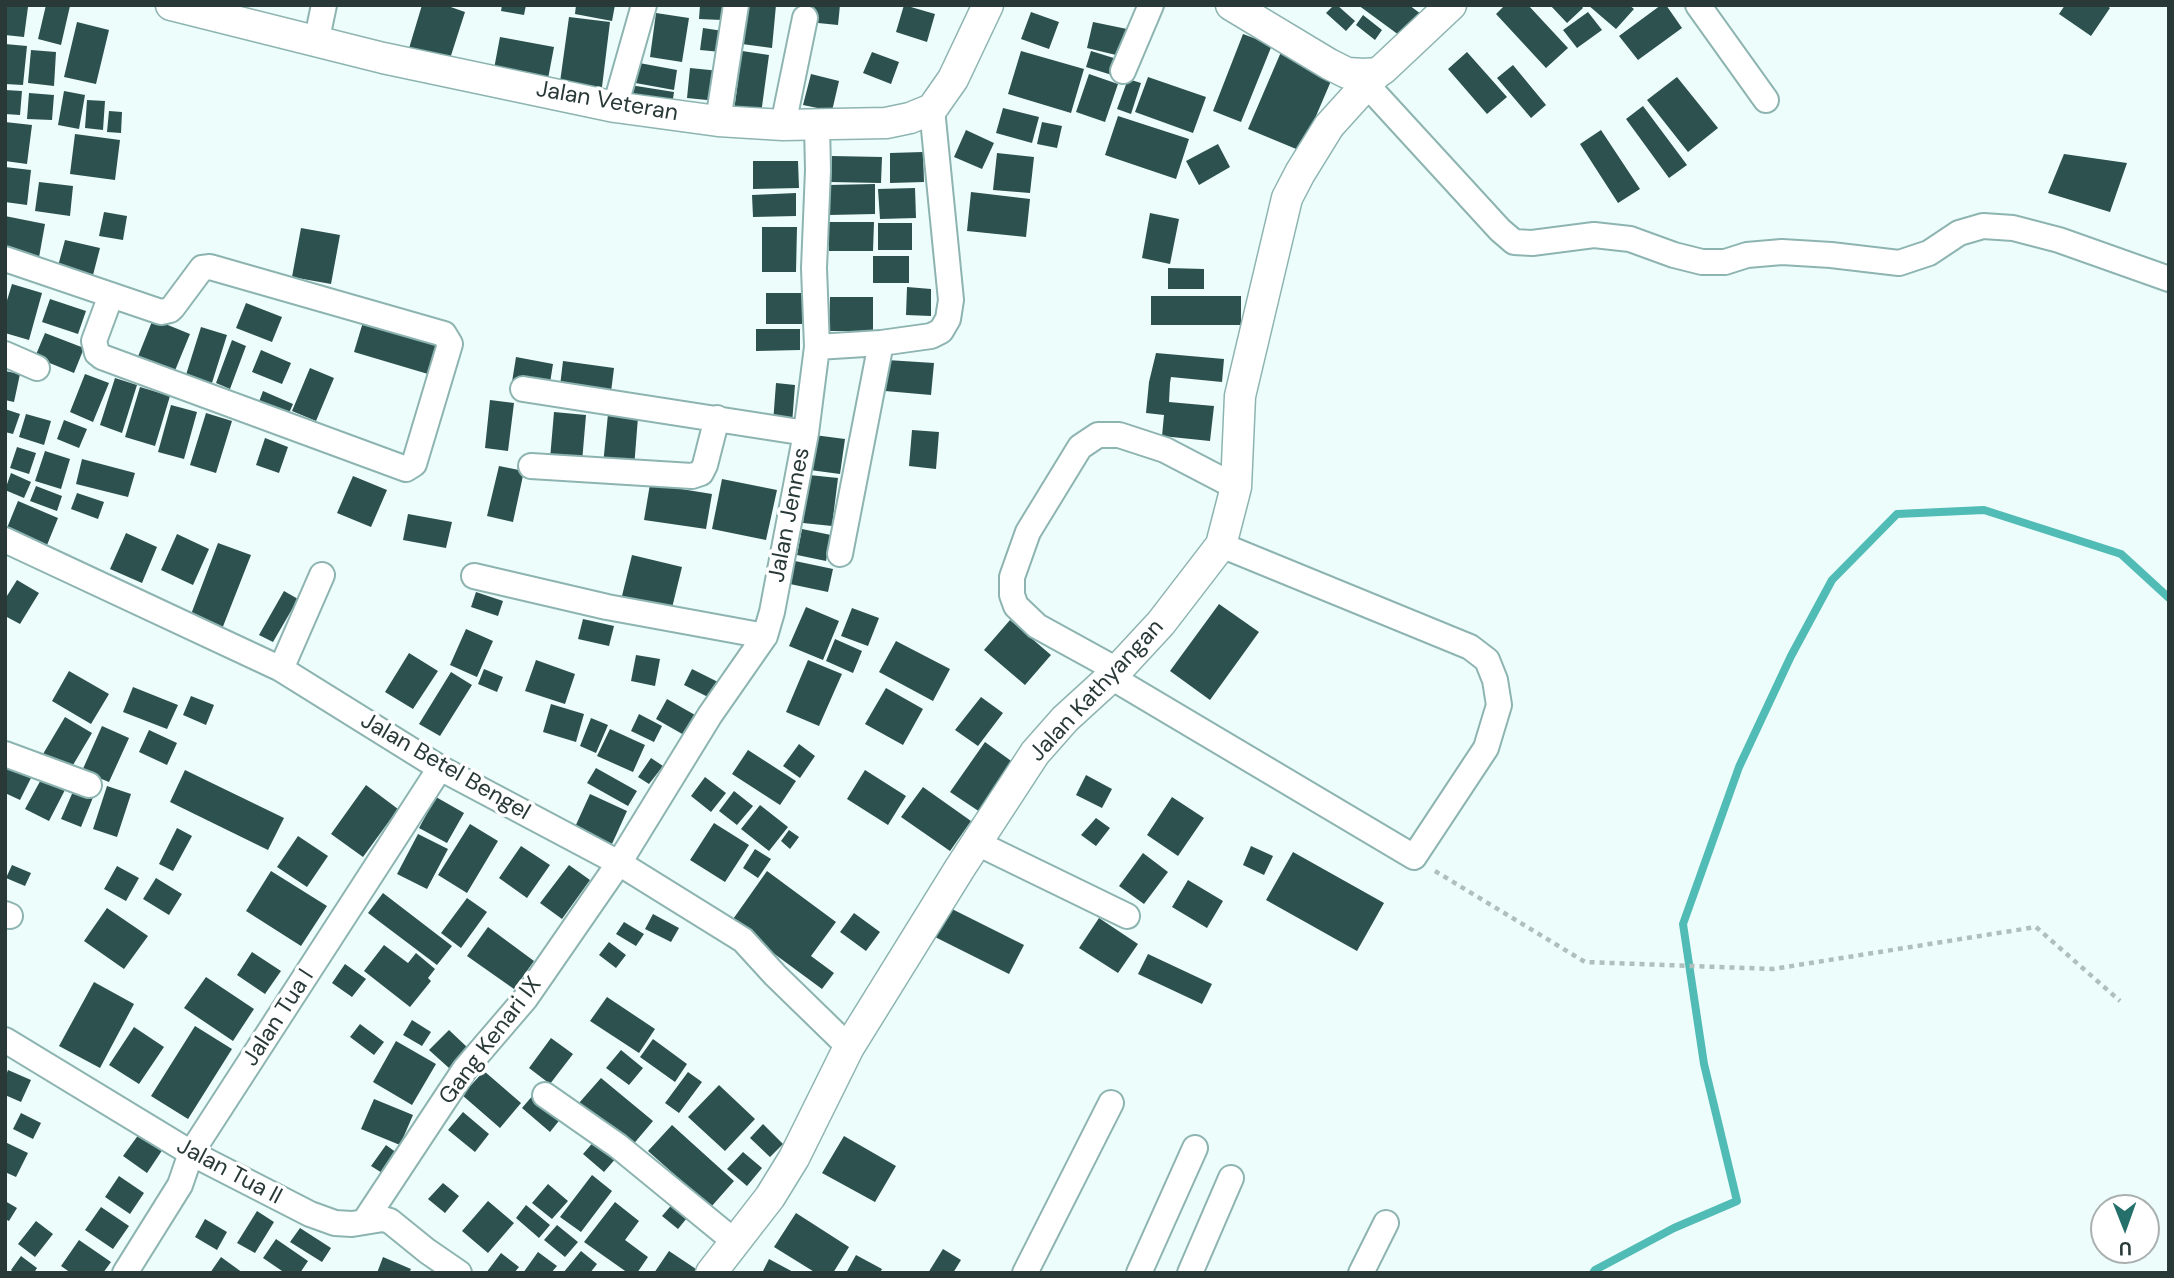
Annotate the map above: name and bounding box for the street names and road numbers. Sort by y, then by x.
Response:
street label: Jalan Veteran [534,76,680,128]
street label: Jalan Jennes [763,445,817,585]
street label: Jalan Kathyangan [1024,614,1170,768]
street label: Jalan Betel Bengel [355,707,535,827]
street label: Jalan Tua I [237,964,321,1072]
street label: Gang Kenari IX [434,972,548,1110]
street label: Jalan Tua II [172,1133,286,1211]

